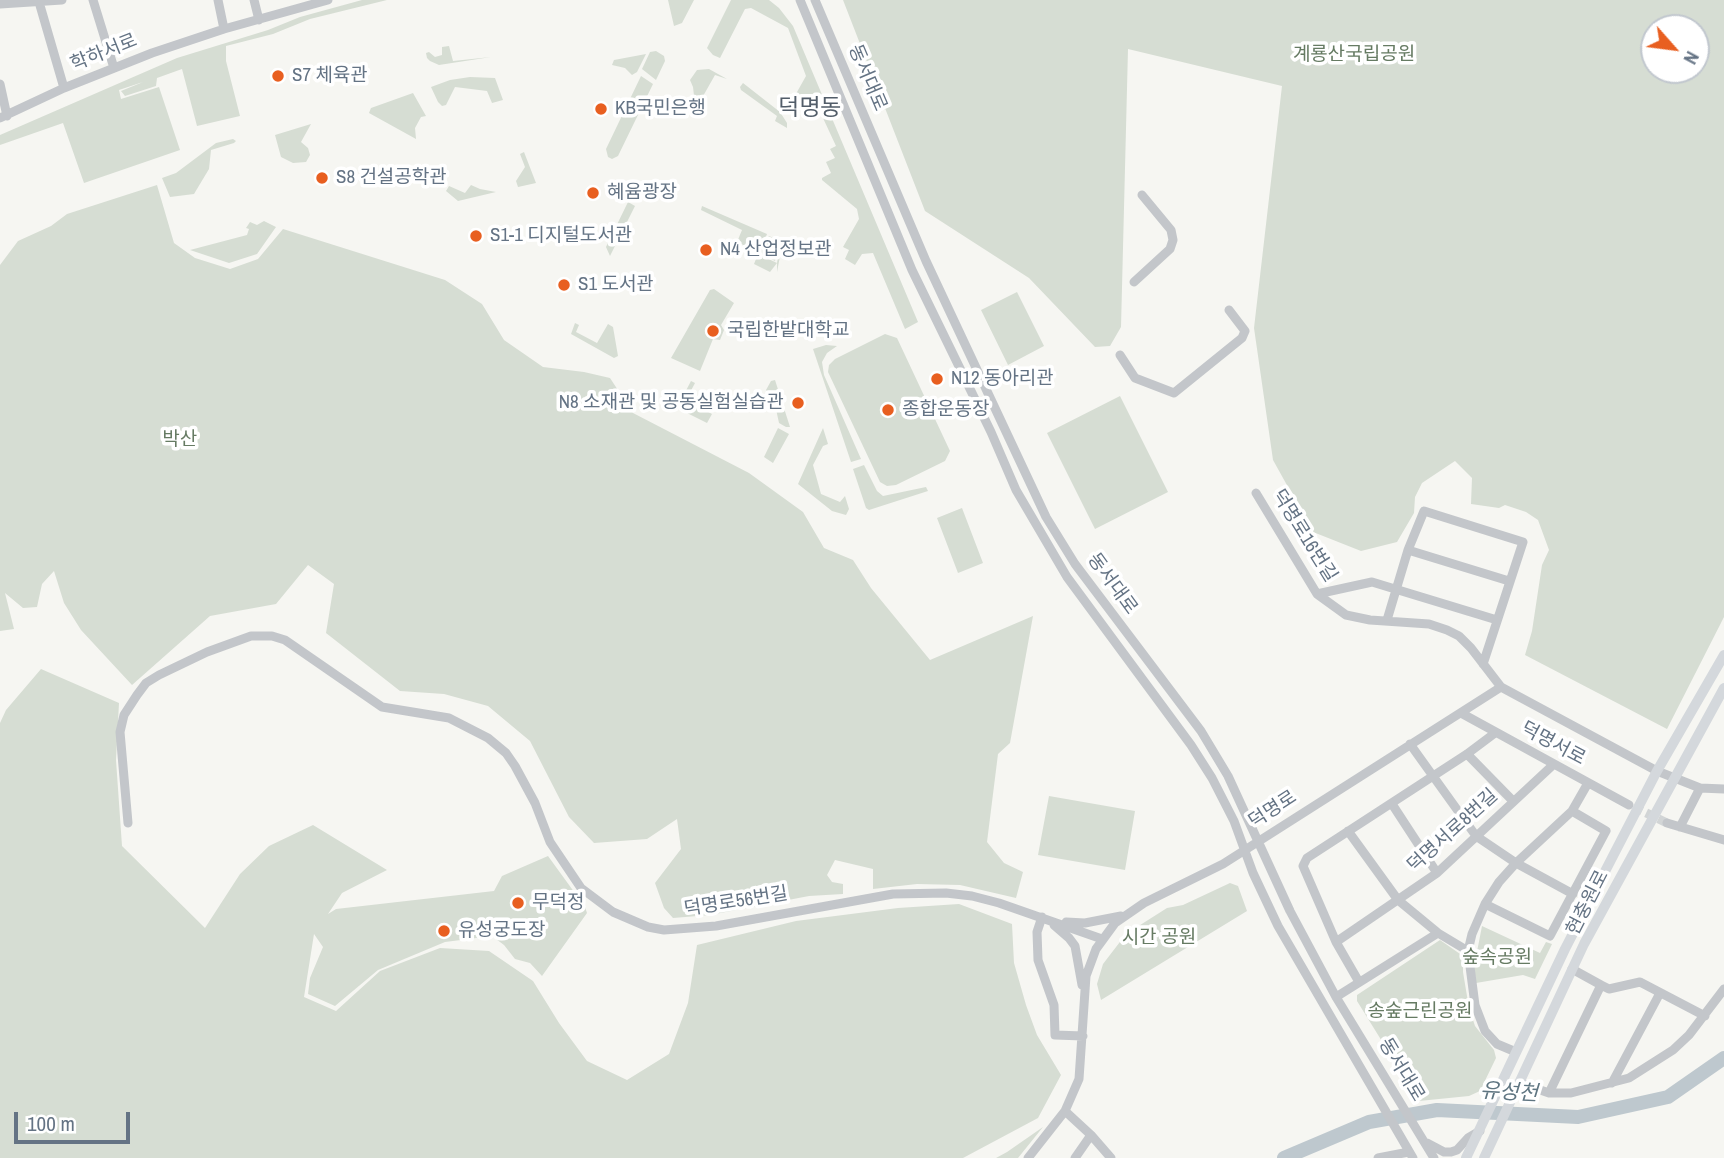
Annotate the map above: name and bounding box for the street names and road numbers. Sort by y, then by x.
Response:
street label: 학하서로 [67,29,141,77]
street label: 동서대로 [843,41,891,115]
street label: 덕명로16번길 [1267,486,1341,586]
street label: 동서대로 [1082,549,1142,619]
street label: 덕명서로 [1517,718,1589,770]
street label: 덕명서로8번길 [1403,785,1503,877]
street label: 덕명로 [1245,786,1301,834]
street label: 현충원로 [1562,867,1614,939]
street label: 덕명로56번길 [682,883,790,921]
street label: 동서대로 [1373,1034,1429,1106]

